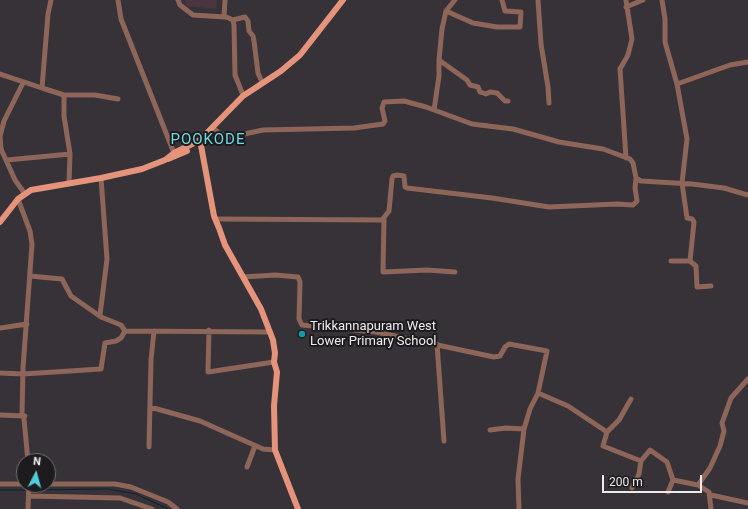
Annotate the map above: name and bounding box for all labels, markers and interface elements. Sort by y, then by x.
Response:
district label: POOKODE [171,131,245,149]
place label: Trikkannapuram West Lower Primary School [310,319,437,350]
marker: Trikkannapuram West Lower Primary School [297,329,307,339]
north arrow [16,453,56,493]
text: N [33,455,42,468]
scale bar [604,467,704,493]
text: 200 m [609,475,643,489]

